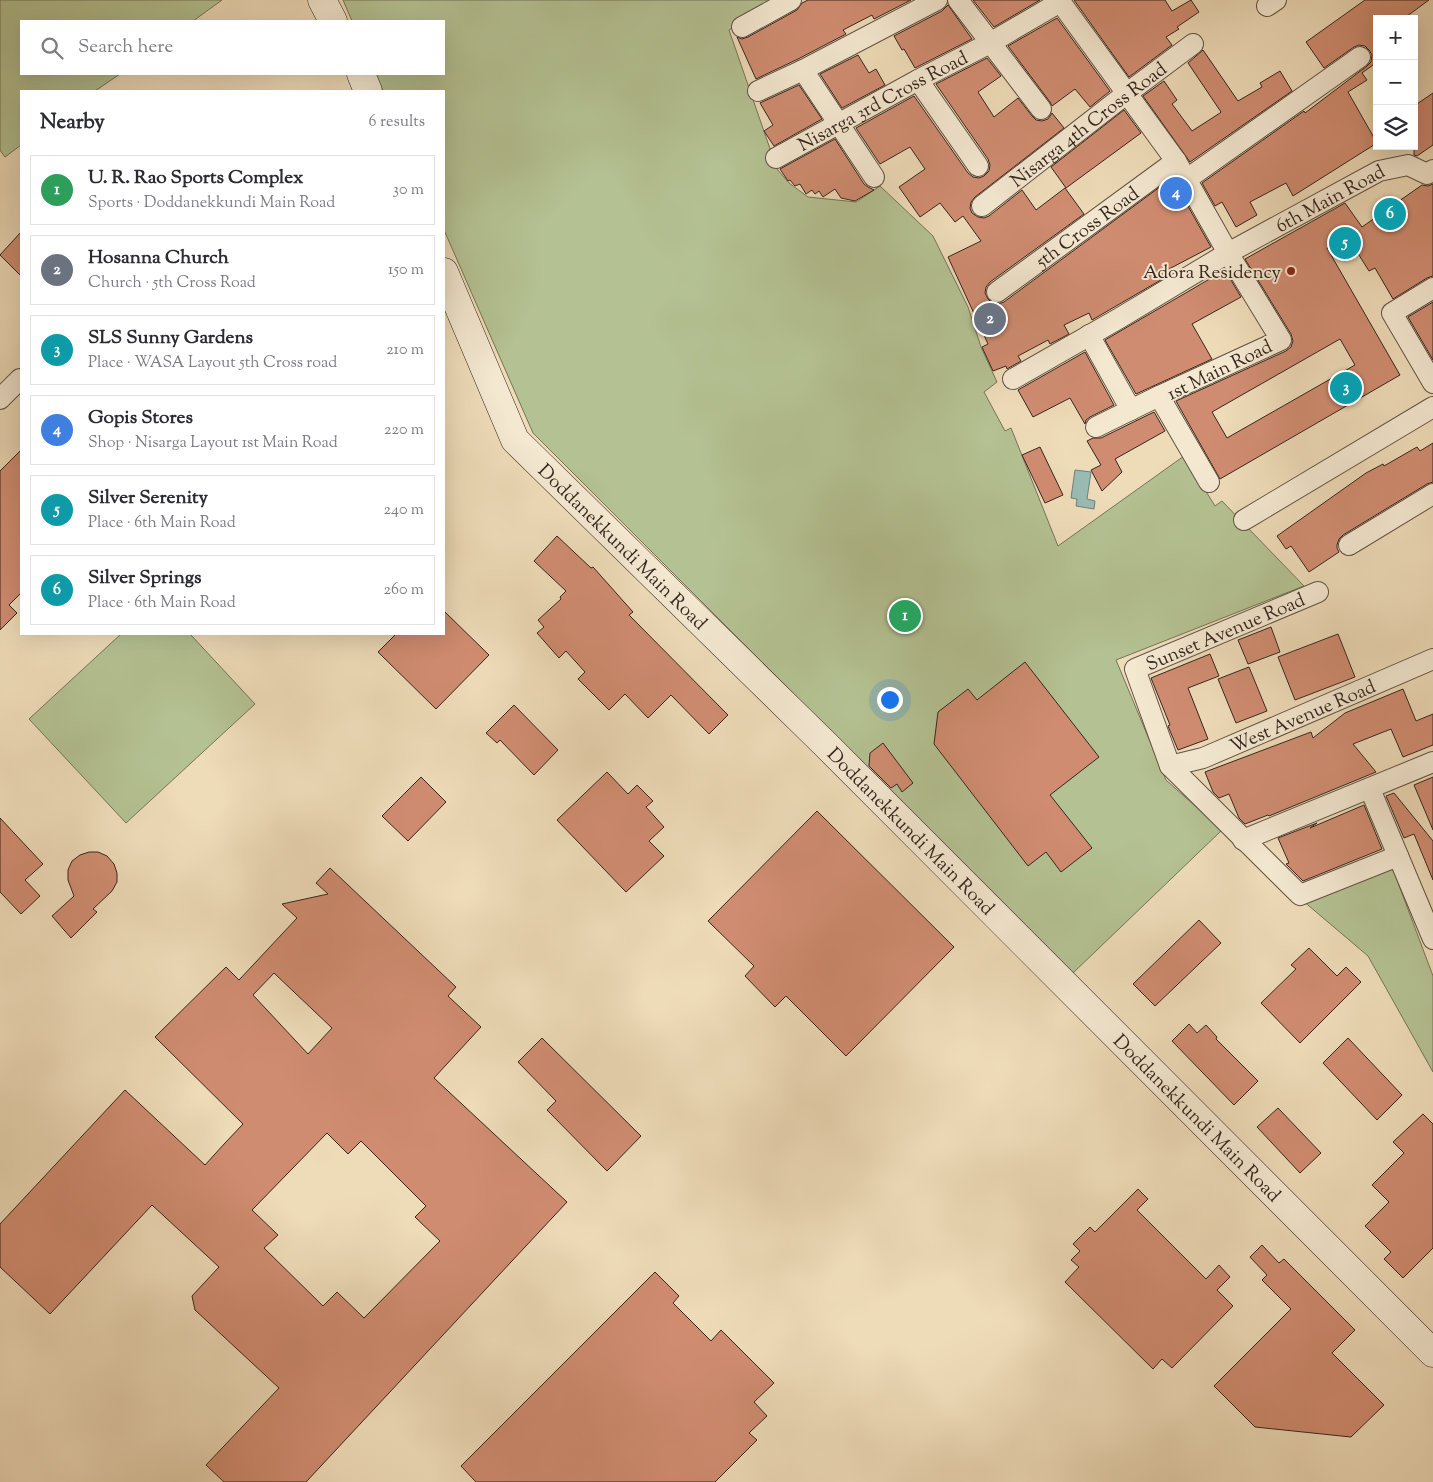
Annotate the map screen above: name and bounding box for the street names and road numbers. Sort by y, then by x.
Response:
street label: Nisarga 3rd Cross Road [794,46,973,159]
street label: Nisarga 4th Cross Road [1006,57,1174,195]
street label: 6th Main Road [1271,162,1389,238]
street label: 5th Cross Road [1030,181,1146,276]
street label: 1st Main Road [1163,334,1278,408]
street label: Doddanekkundi Main Road [531,459,712,637]
street label: Sunset Avenue Road [1142,587,1310,679]
street label: West Avenue Road [1226,674,1381,761]
street label: Doddanekkundi Main Road [820,742,1000,923]
street label: Doddanekkundi Main Road [1106,1029,1286,1209]

